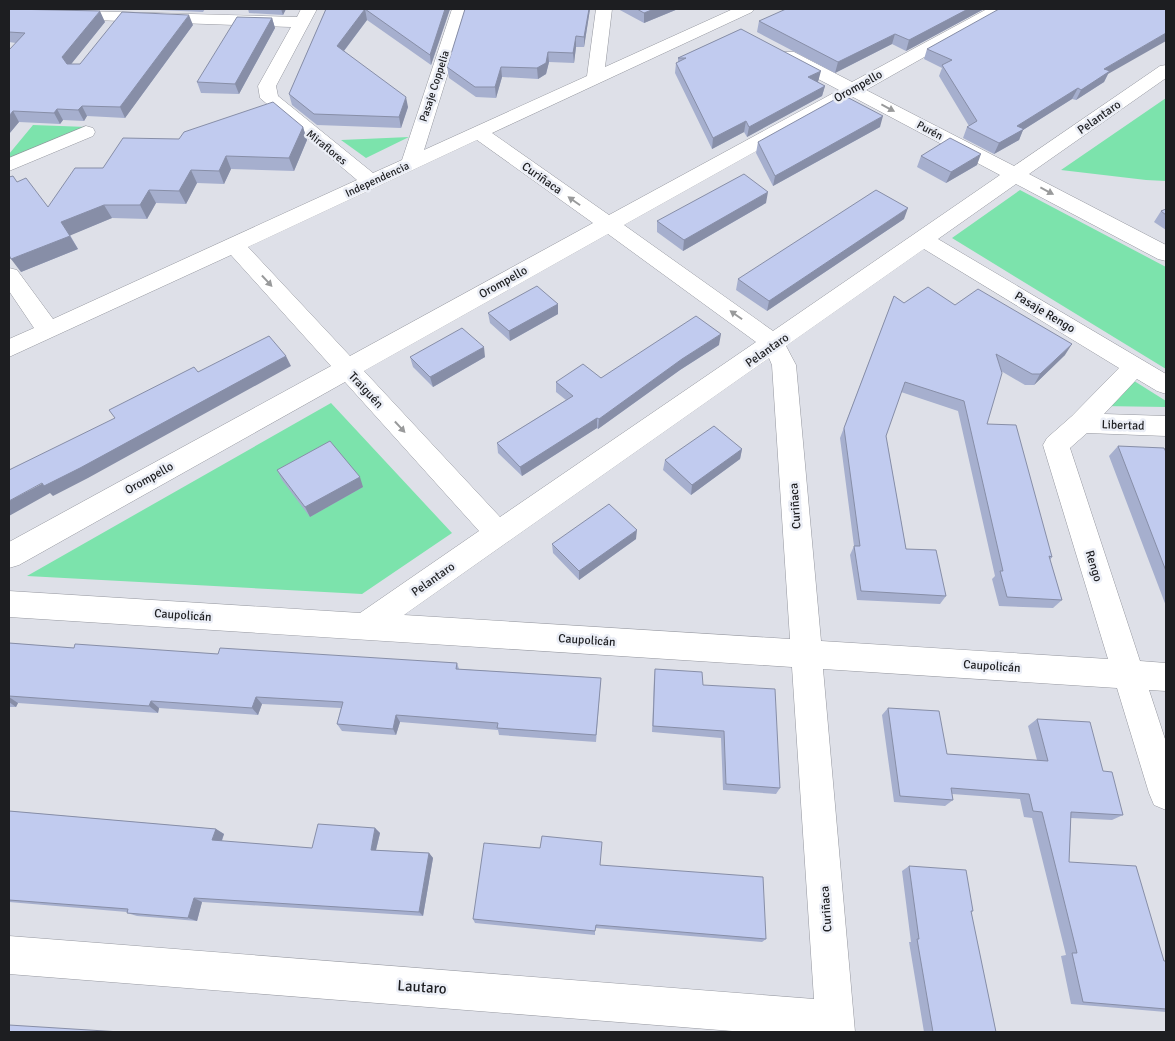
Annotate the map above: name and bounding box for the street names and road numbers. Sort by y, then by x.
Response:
street label: Pasaje Coppelia [417,48,452,123]
street label: Orompello [831,67,885,106]
street label: Pelantaro [1075,97,1124,138]
street label: Purén [915,118,945,143]
street label: Miraflores [304,127,350,168]
street label: Independencia [343,159,412,200]
street label: Curiñaca [519,159,565,198]
street label: Orompello [476,263,530,302]
street label: Pasaje Rengo [1012,288,1078,336]
street label: Pelantaro [743,330,792,371]
street label: Traiguén [345,369,386,412]
street label: Libertad [1101,417,1145,434]
street label: Orompello [122,459,176,498]
street label: Curiñaca [786,483,805,529]
street label: Rengo [1082,549,1105,584]
street label: Pelantaro [409,559,458,600]
street label: Caupolicán [154,606,212,625]
street label: Caupolicán [558,631,616,650]
street label: Caupolicán [963,657,1021,676]
street label: Curiñaca [817,886,836,932]
street label: Lautaro [397,976,447,998]

